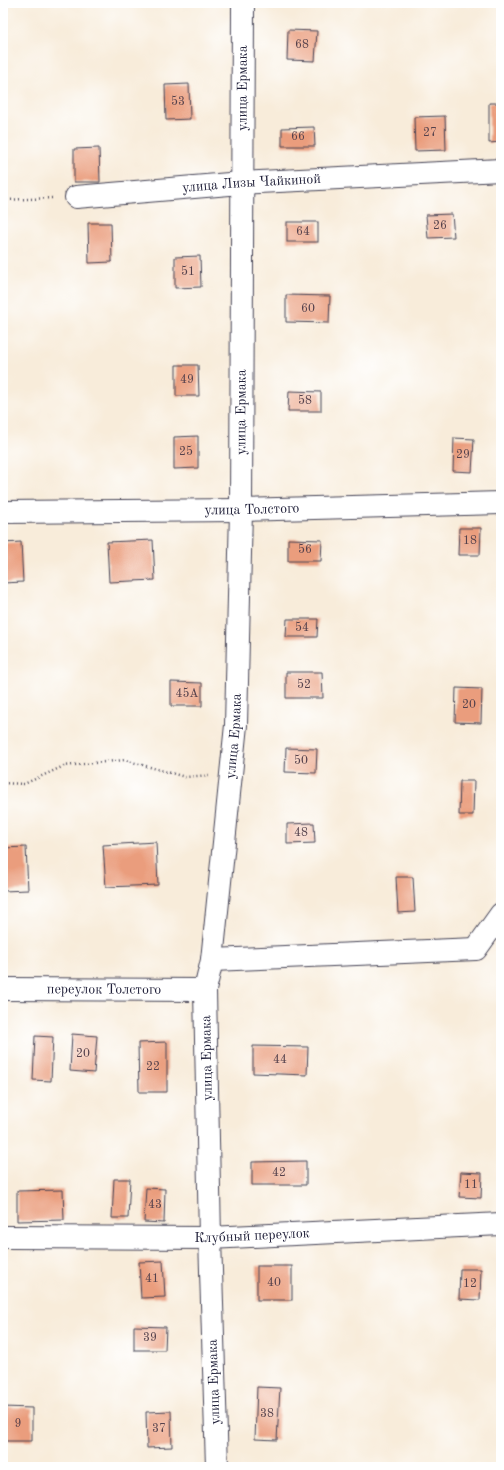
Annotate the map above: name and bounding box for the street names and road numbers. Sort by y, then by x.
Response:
street label: улица Ермака [235,45,250,131]
street label: улица Лизы Чайкиной [182,172,321,195]
street label: улица Ермака [234,369,249,455]
street label: улица Толстого [205,501,300,517]
street label: улица Ермака [224,693,244,779]
street label: переулок Толстого [47,982,161,997]
street label: улица Ермака [199,1015,215,1101]
street label: Клубный переулок [194,1226,310,1245]
street label: улица Ермака [206,1339,222,1425]

